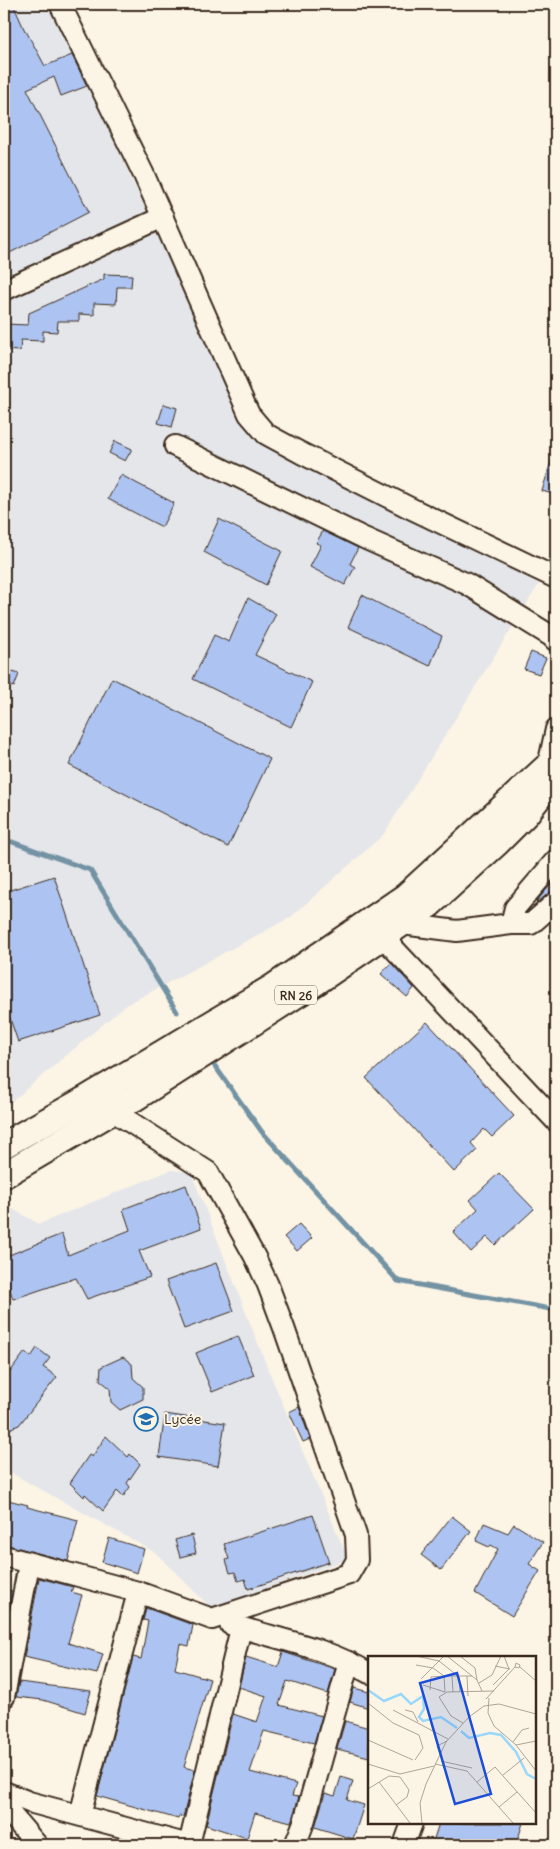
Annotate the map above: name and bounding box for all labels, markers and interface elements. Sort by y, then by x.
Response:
road number: RN 26 [275,986,317,1004]
school or university icon: Lycée [133,1406,159,1432]
place label: Lycée [164,1410,201,1428]
inset map [368,1656,535,1824]

